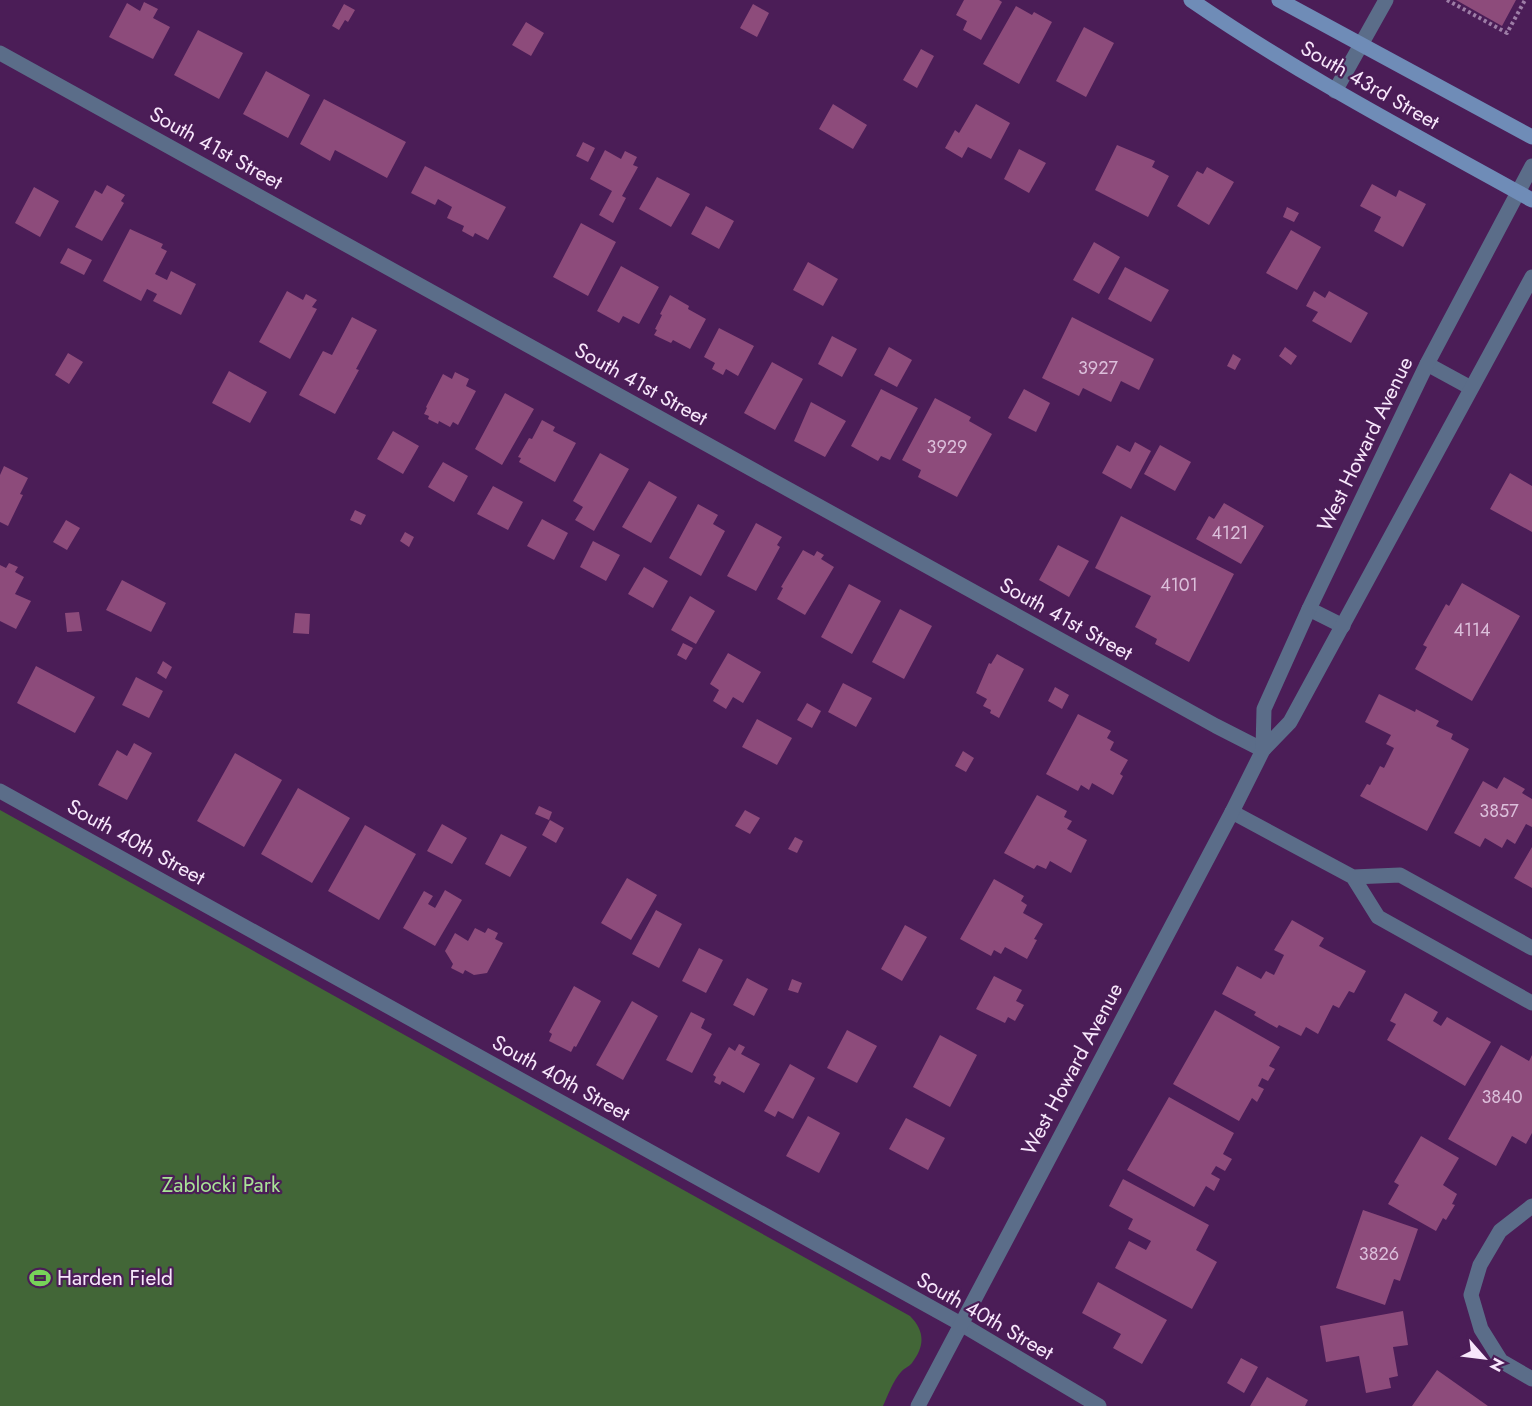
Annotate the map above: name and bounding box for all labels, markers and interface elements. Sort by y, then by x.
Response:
street label: South 43rd Street [1295,33,1445,137]
street label: South 41st Street [144,99,288,197]
street label: South 41st Street [569,335,713,433]
street label: West Howard Avenue [1310,351,1420,536]
house number: 3927 [1078,355,1118,381]
house number: 3929 [927,434,967,460]
house number: 4121 [1212,520,1248,546]
street label: South 41st Street [994,570,1138,668]
house number: 4101 [1160,572,1198,598]
house number: 4114 [1453,617,1491,643]
street label: South 40th Street [62,792,210,892]
house number: 3857 [1479,798,1519,824]
street label: West Howard Avenue [1014,977,1130,1160]
street label: South 40th Street [487,1028,635,1128]
house number: 3840 [1482,1084,1523,1110]
park label: Zablocki Park [162,1170,281,1200]
house number: 3826 [1359,1241,1399,1267]
place label: Harden Field [57,1263,173,1293]
street label: South 40th Street [911,1265,1059,1367]
sports icon: Harden Field [28,1266,52,1290]
north arrow [1454,1328,1514,1388]
text: N [1484,1354,1510,1376]

